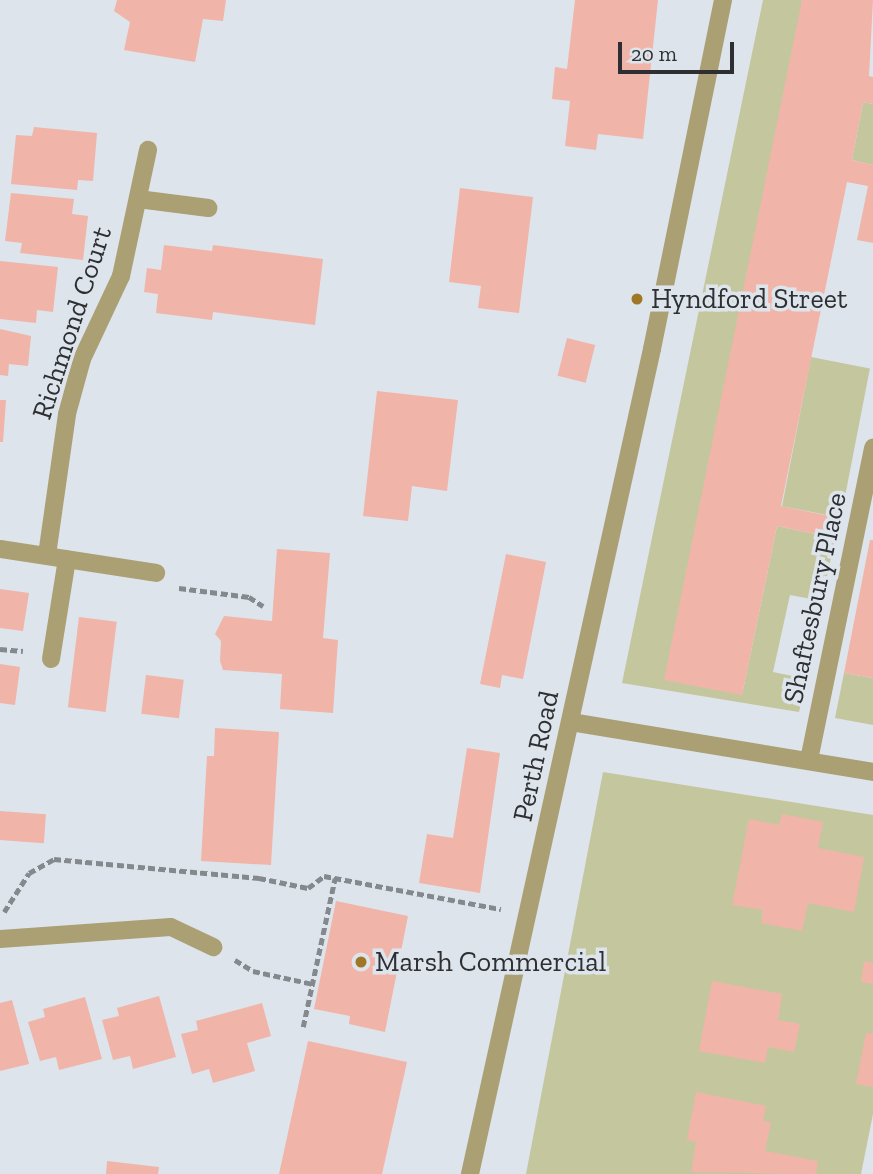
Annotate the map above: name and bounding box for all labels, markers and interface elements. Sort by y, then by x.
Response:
scale bar [621,28,736,72]
text: 20 m [631,41,677,66]
street label: Richmond Court [25,223,119,423]
place label: Hyndford Street [651,282,847,316]
marker: Hyndford Street [629,291,645,307]
street label: Shaftesbury Place [776,489,854,707]
street label: Perth Road [506,687,566,825]
place label: Marsh Commercial [375,945,606,979]
marker: Marsh Commercial [353,954,369,970]

